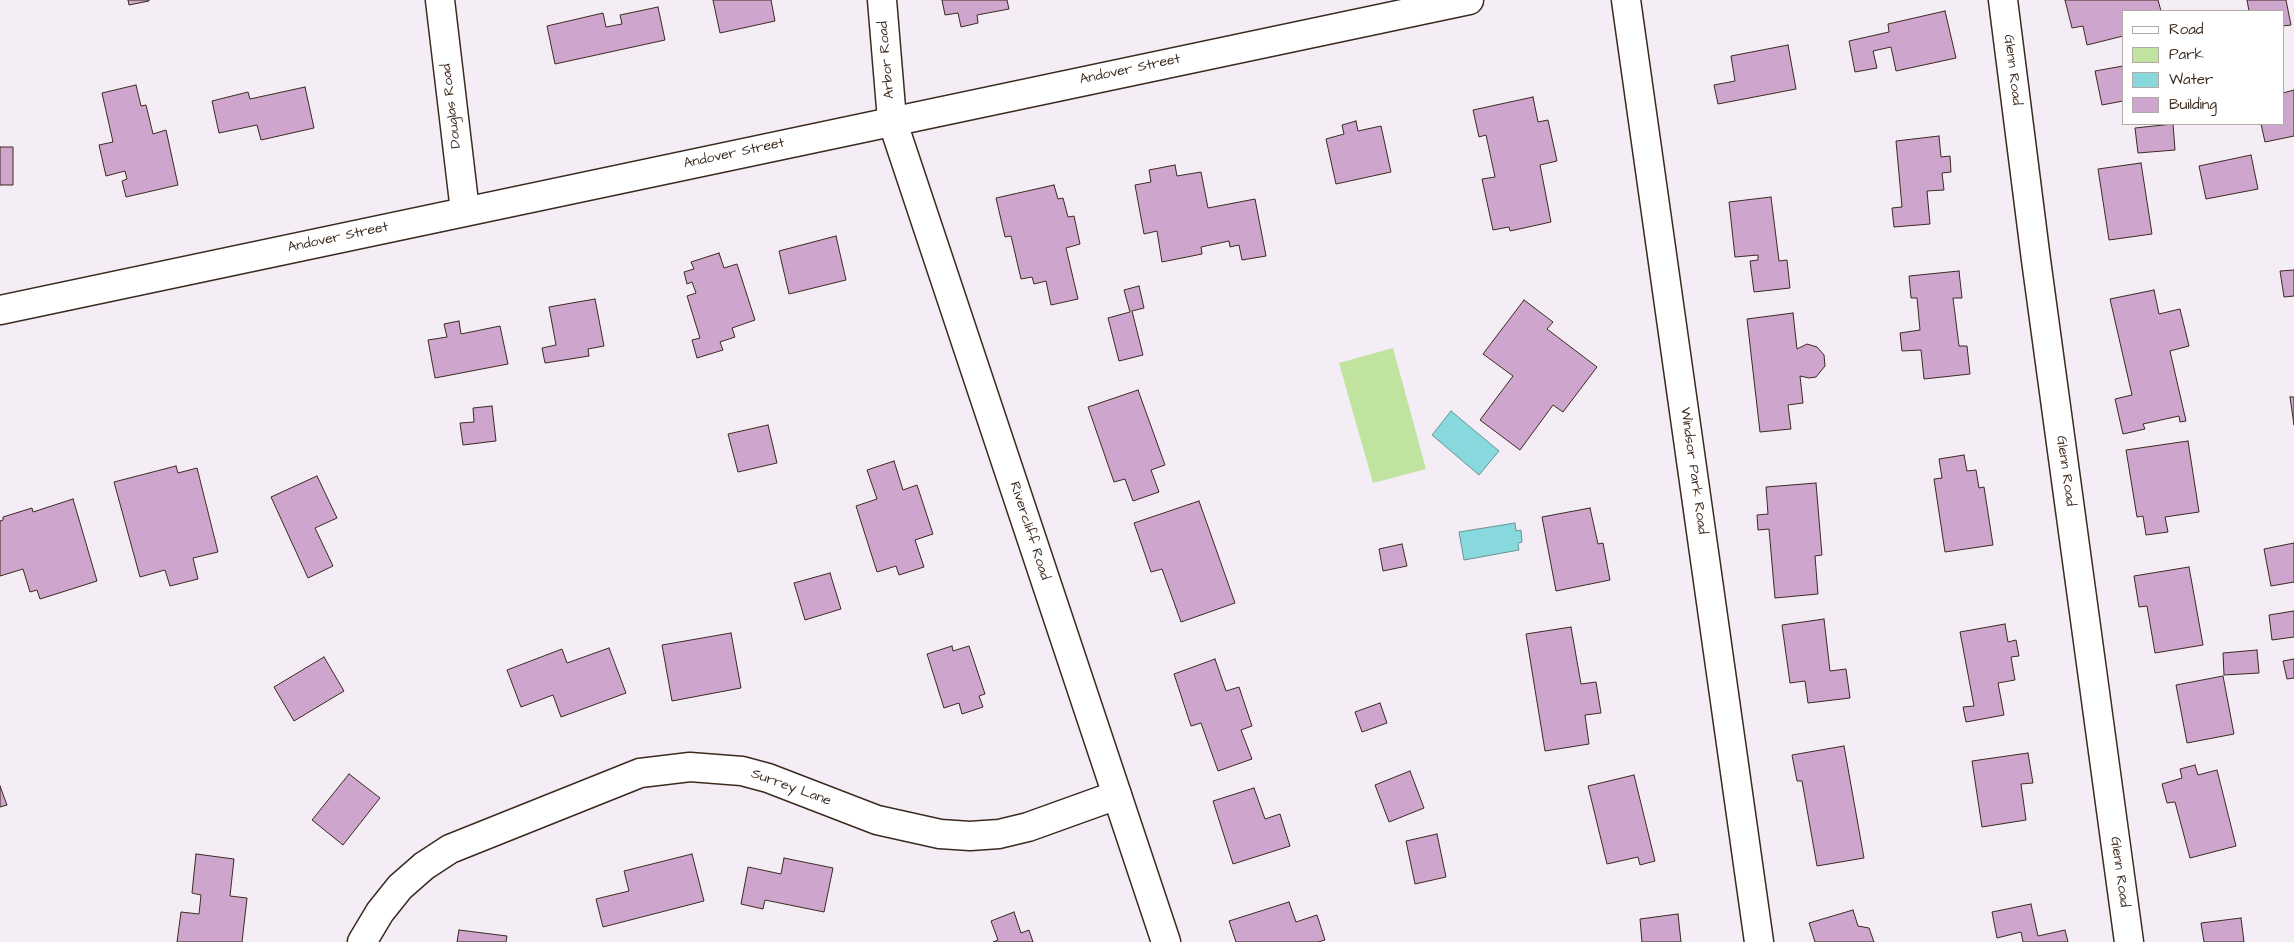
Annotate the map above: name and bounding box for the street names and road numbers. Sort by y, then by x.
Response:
street label: Arbor Road [875,20,899,100]
street label: Glenn Road [1999,34,2025,106]
street label: Andover Street [1078,51,1182,89]
street label: Douglas Road [438,63,466,149]
street label: Andover Street [682,135,786,173]
street label: Andover Street [286,219,390,257]
street label: Windsor Park Road [1676,407,1710,535]
street label: Glenn Road [2052,435,2078,507]
street label: Rivercliff Road [1005,480,1053,582]
street label: Surrey Lane [749,766,833,810]
street label: Glenn Road [2106,836,2132,908]

